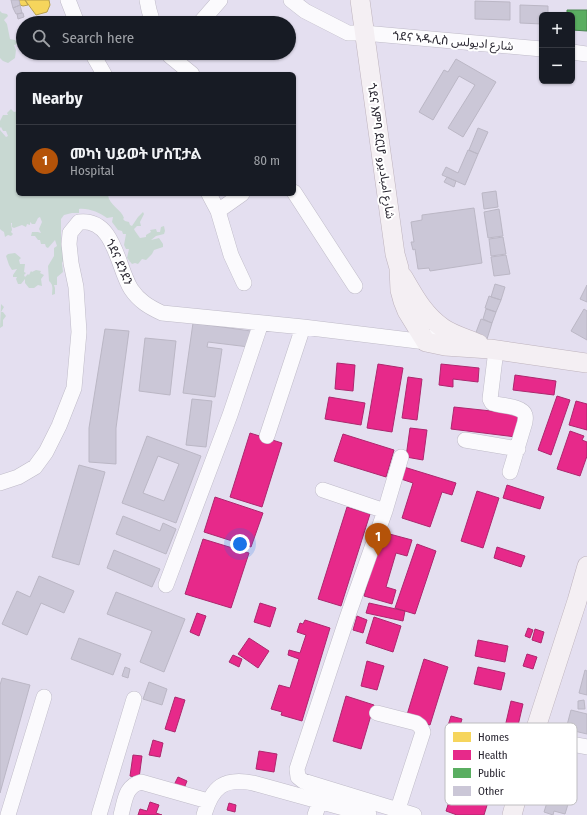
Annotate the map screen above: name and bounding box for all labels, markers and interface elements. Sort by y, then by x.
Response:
map controls [539,12,575,84]
button: + [539,12,575,48]
search box [16,16,296,60]
icon: search [30,27,52,49]
text: Search here [62,29,134,47]
street label: ጎደና ኣዱሊስ شارع اديولس [392,29,514,55]
button: − [539,48,575,84]
street label: ጎደና እምባ ደርሆ شارع امباديرو [363,82,397,220]
text: Nearby [32,88,83,109]
text: መካነ ህይወት ሆስፒታል [70,145,201,163]
text: 1 [42,153,48,168]
text: 80 m [254,153,280,168]
text: Hospital [70,163,114,178]
street label: ጎደና ደንደን [103,237,135,287]
pin: 1 [365,523,391,556]
your location [230,534,250,554]
legend [445,723,577,805]
text: Homes [478,731,509,744]
text: Health [478,749,508,762]
text: Public [478,767,506,780]
text: Other [478,785,504,798]

